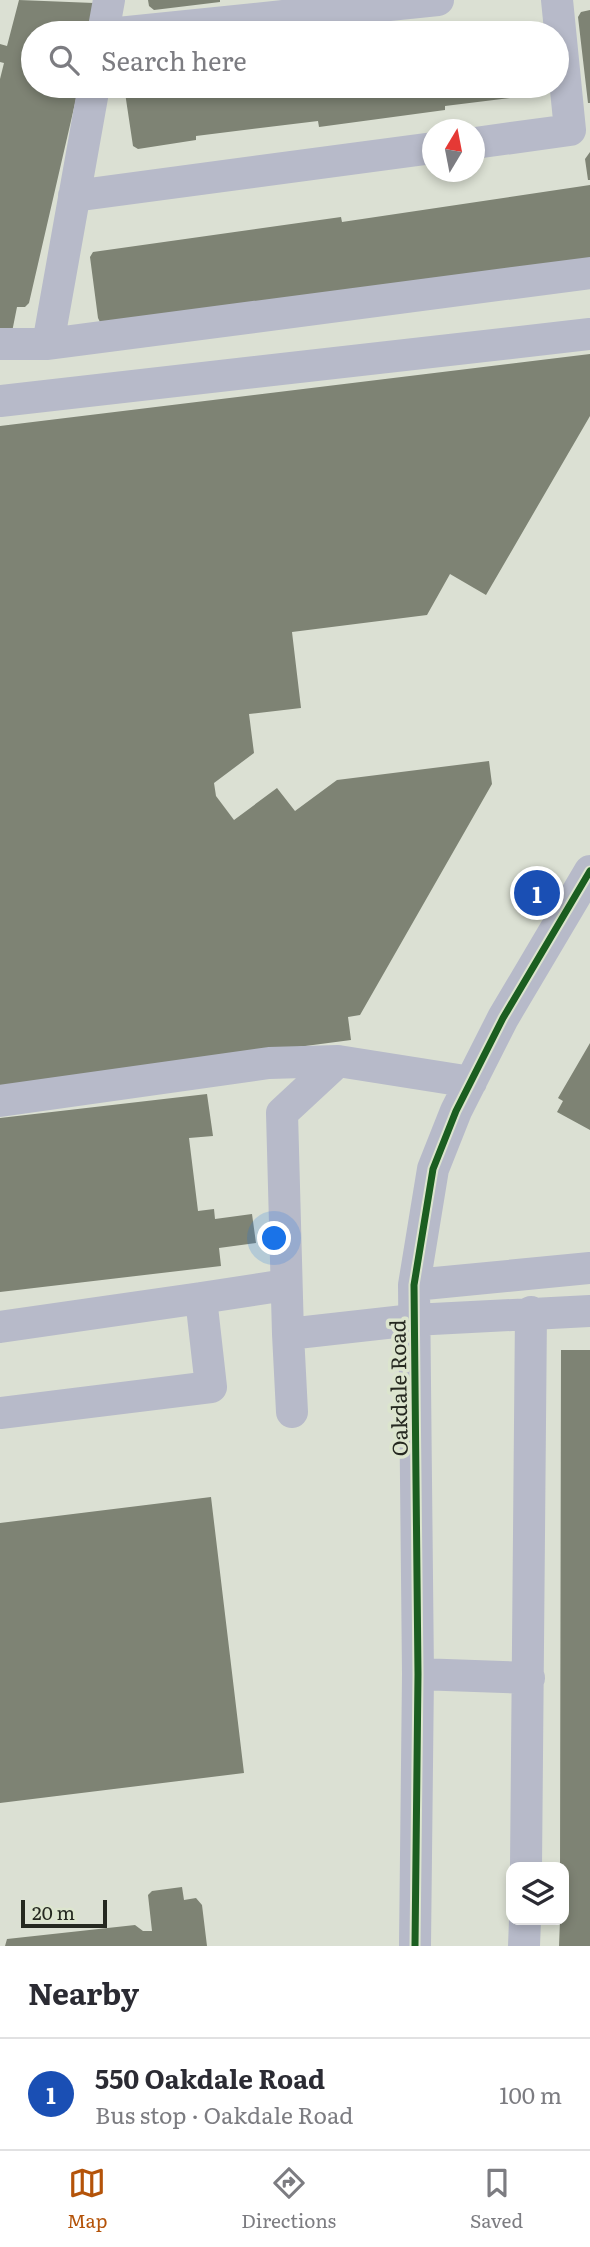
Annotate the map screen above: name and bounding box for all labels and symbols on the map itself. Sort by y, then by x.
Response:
north arrow [422,119,485,182]
pin: 1 [514,867,560,919]
your location [257,1221,291,1255]
street label: Oakdale Road [380,1319,414,1457]
scale bar [21,1897,107,1929]

